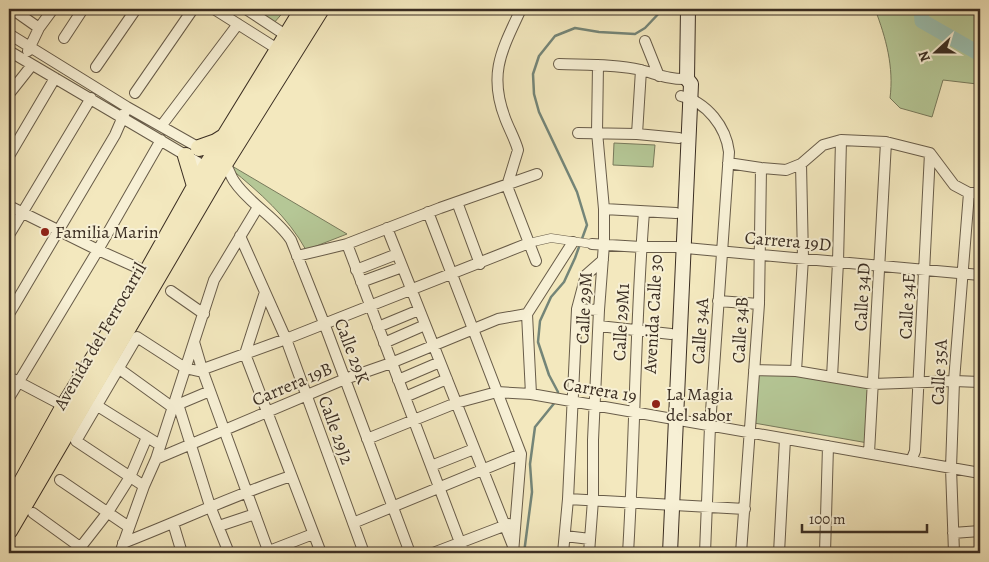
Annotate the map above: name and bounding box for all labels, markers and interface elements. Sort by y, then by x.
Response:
north arrow [912,28,962,78]
text: N [914,48,935,65]
place label: Familia Marin [55,220,159,244]
street label: Carrera 19D [744,225,832,257]
marker: Familia Marin [39,226,51,238]
street label: Avenida Calle 30 [638,254,668,375]
street label: Avenida del Ferrocarril [48,257,152,415]
street label: Calle 34D [848,262,876,332]
street label: Calle 29M [570,271,598,345]
street label: Calle 34E [893,272,921,340]
street label: Calle 29M1 [607,282,635,362]
street label: Calle 34B [726,296,754,364]
street label: Calle 34A [686,297,714,365]
street label: Calle 29K [329,315,376,388]
street label: Calle 35A [925,338,953,405]
street label: Carrera 19B [248,356,336,412]
street label: Carrera 19 [561,372,639,408]
place label: La Magia del sabor [666,382,734,427]
street label: Calle 29J2 [313,392,360,468]
marker: La Magia del sabor [650,398,662,410]
scale bar [802,502,926,534]
text: 100 m [809,509,846,529]

